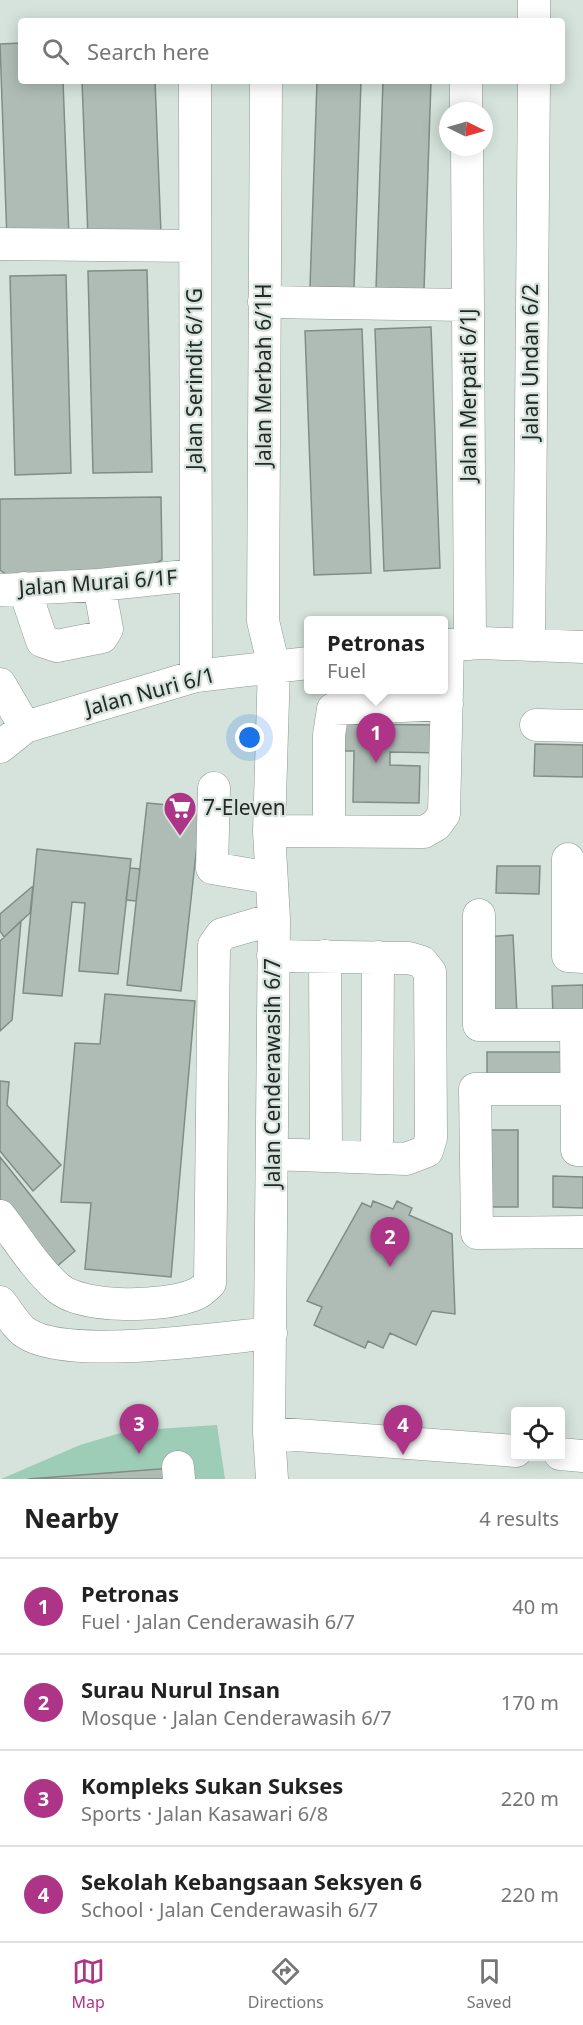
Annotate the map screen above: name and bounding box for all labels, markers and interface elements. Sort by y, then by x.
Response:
search box [18,18,565,84]
icon: search [39,35,72,68]
text: Search here [87,36,209,66]
north arrow [439,102,493,156]
street label: Jalan Merbah 6/1H [249,283,277,469]
street label: Jalan Undan 6/2 [516,284,544,442]
street label: Jalan Serindit 6/1G [180,288,208,472]
street label: Jalan Merpati 6/1J [454,308,482,484]
street label: Jalan Murai 6/1F [16,562,178,602]
popup [304,616,448,694]
text: Petronas [327,627,425,657]
text: Fuel [327,657,366,684]
street label: Jalan Nuri 6/1 [80,660,218,722]
pin: 1 [356,714,395,763]
your location [235,723,264,752]
supermarket icon: 7-Eleven [162,790,198,837]
place label: 7-Eleven [203,793,286,821]
street label: Jalan Cenderawasih 6/7 [258,958,286,1190]
pin: 2 [370,1218,410,1267]
pin: 3 [120,1404,158,1454]
pin: 4 [384,1406,422,1455]
map controls [511,1407,565,1461]
button: locate [511,1407,565,1461]
text: Nearby [24,1500,119,1536]
text: 4 results [479,1505,559,1532]
text: Petronas [81,1578,179,1608]
text: 1 [38,1593,49,1620]
text: 40 m [512,1593,559,1620]
text: Fuel · Jalan Cenderawasih 6/7 [81,1608,355,1635]
text: Surau Nurul Insan [81,1674,280,1704]
text: 2 [38,1689,49,1716]
text: 170 m [501,1689,559,1716]
text: Mosque · Jalan Cenderawasih 6/7 [81,1704,392,1731]
text: Kompleks Sukan Sukses [81,1770,343,1800]
text: 3 [38,1785,49,1812]
text: 220 m [501,1785,559,1812]
text: Sports · Jalan Kasawari 6/8 [81,1800,328,1827]
text: Sekolah Kebangsaan Seksyen 6 [81,1866,422,1896]
text: 4 [38,1881,49,1908]
text: 220 m [501,1881,559,1908]
text: School · Jalan Cenderawasih 6/7 [81,1896,378,1923]
tab: Map [71,1955,105,2013]
tab: Directions [248,1955,324,2013]
tab: Saved [467,1955,511,2013]

